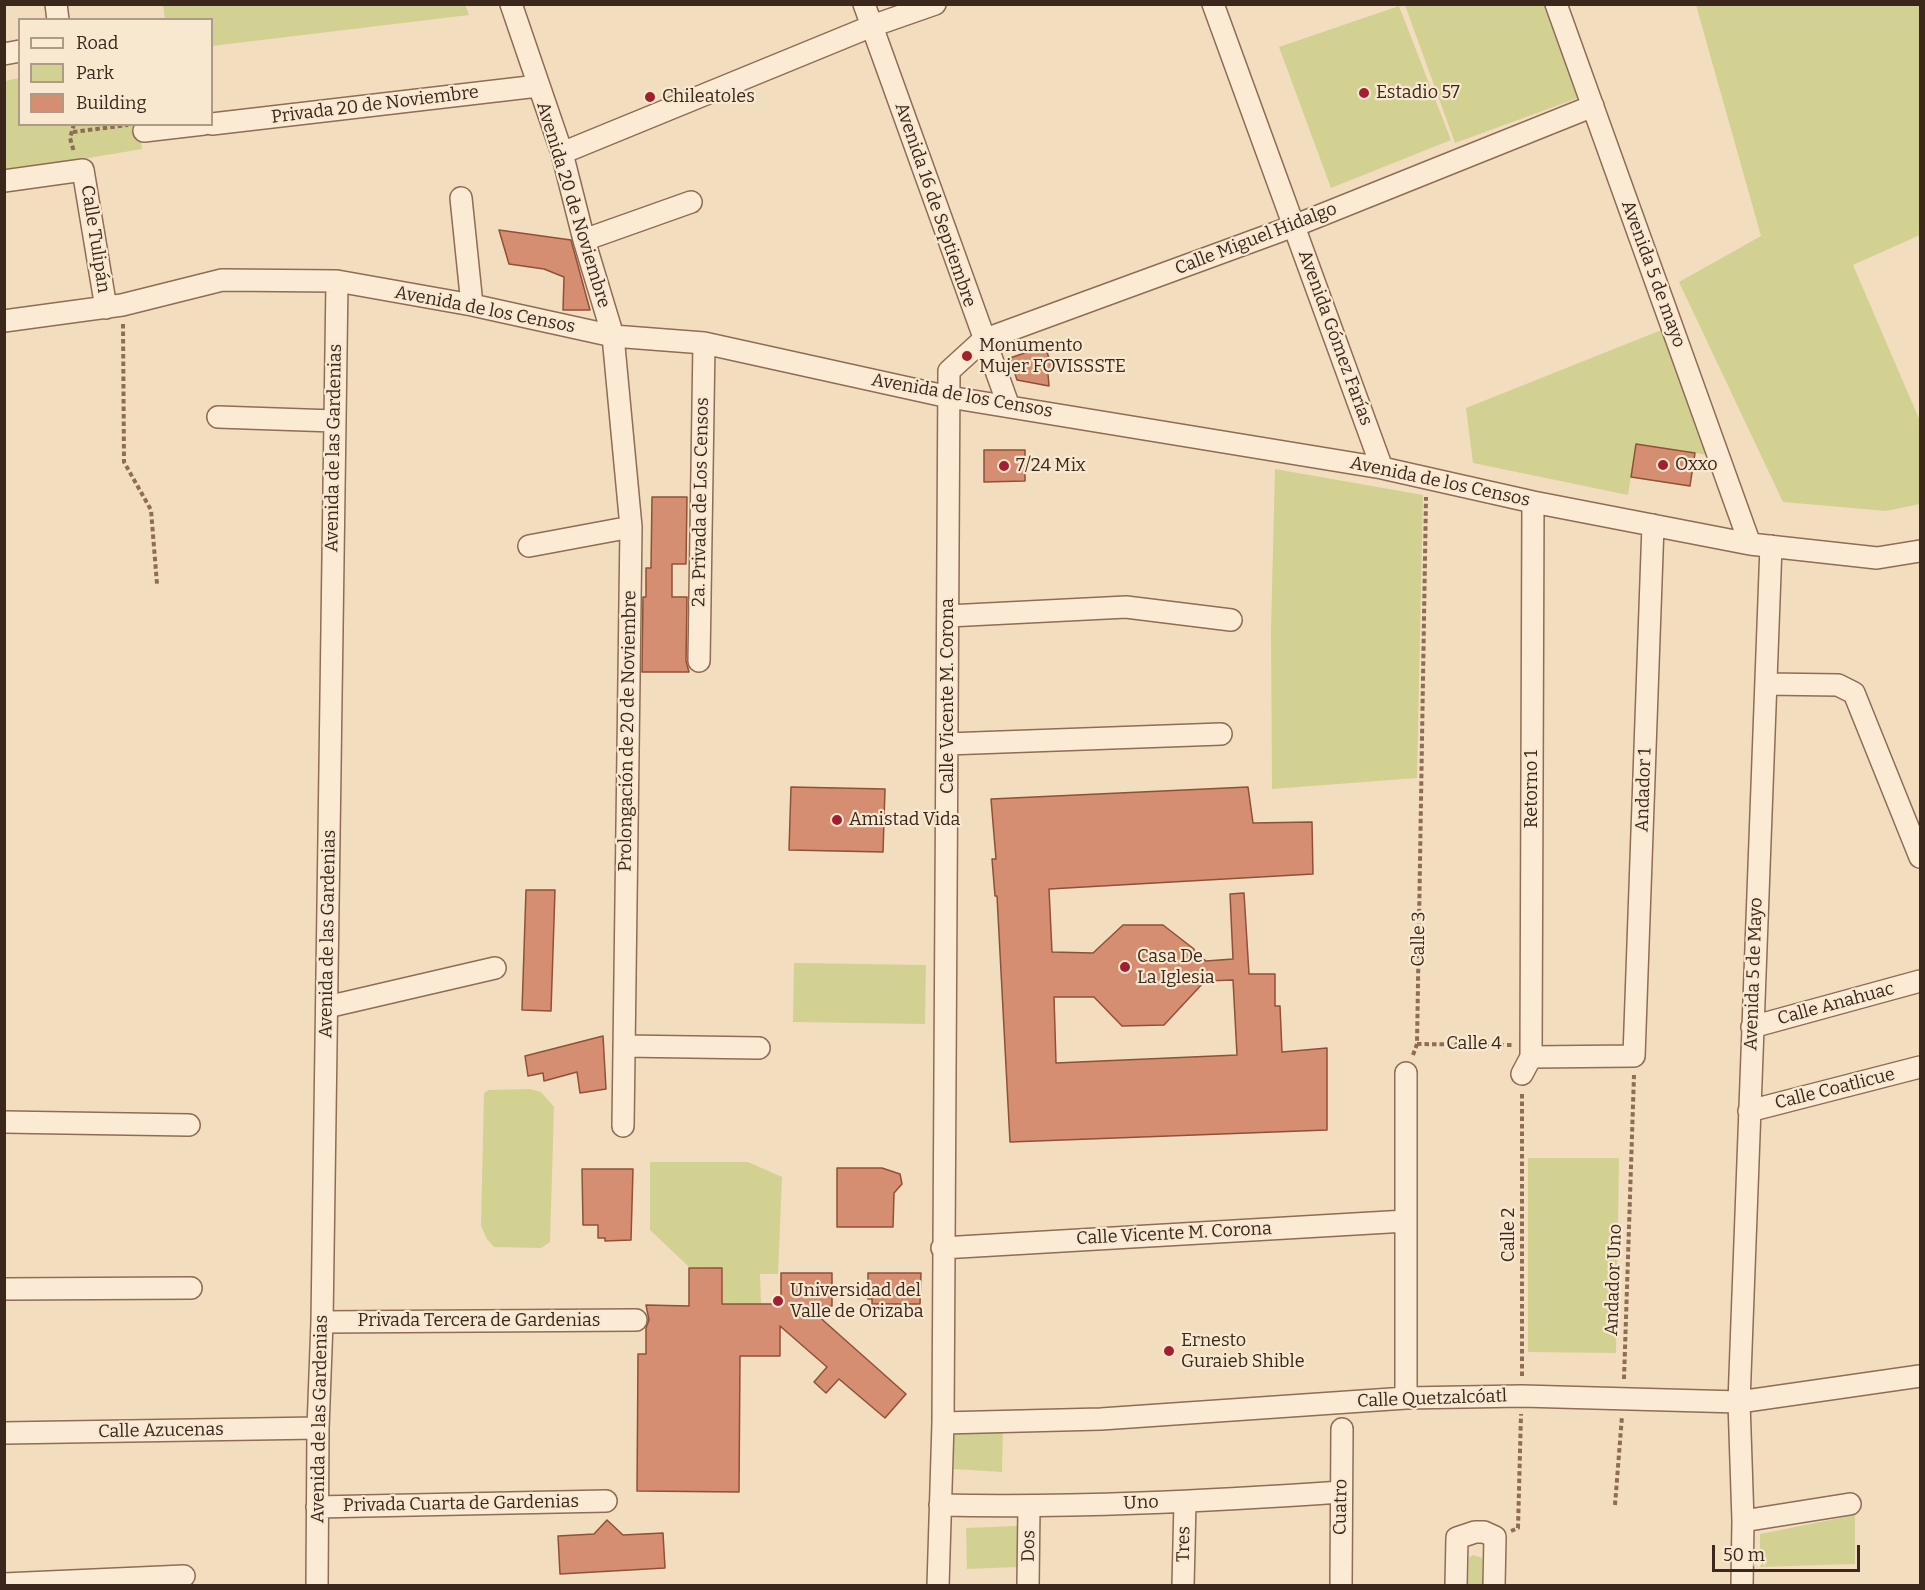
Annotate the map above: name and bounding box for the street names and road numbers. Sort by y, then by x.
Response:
street label: Privada 20 de Noviembre [270,82,480,128]
street label: Avenida 20 de Noviembre [531,99,615,311]
street label: Avenida 16 de Septiembre [890,100,980,310]
street label: Calle Tulipán [76,184,114,294]
street label: Calle Miguel Hidalgo [1172,198,1340,280]
street label: Avenida 5 de mayo [1616,198,1690,350]
street label: Avenida Gómez Farías [1293,247,1377,429]
street label: Avenida de los Censos [393,282,577,338]
street label: Avenida de las Gardenias [321,344,347,552]
street label: Avenida de los Censos [870,369,1054,423]
street label: 2a. Privada de Los Censos [688,397,714,607]
street label: Avenida de los Censos [1348,452,1532,512]
street label: Prolongación de 20 de Noviembre [615,590,641,872]
street label: Calle Vicente M. Corona [937,598,959,794]
street label: Andador 1 [1632,748,1656,832]
street label: Retorno 1 [1521,750,1543,828]
street label: Avenida de las Gardenias [315,830,341,1038]
street label: Avenida 5 de Mayo [1741,897,1767,1051]
street label: Calle 3 [1408,911,1430,967]
street label: Calle Anahuac [1775,978,1897,1030]
street label: Calle 4 [1446,1033,1502,1055]
street label: Calle Coatlicue [1773,1064,1897,1114]
street label: Calle 2 [1498,1208,1520,1262]
street label: Calle Vicente M. Corona [1076,1218,1272,1250]
street label: Andador Uno [1601,1224,1627,1336]
street label: Privada Tercera de Gardenias [358,1310,600,1332]
street label: Avenida de las Gardenias [307,1315,333,1523]
street label: Calle Quetzalcóatl [1357,1386,1507,1412]
street label: Calle Azucenas [98,1419,224,1443]
street label: Cuatro [1330,1479,1352,1535]
street label: Privada Cuarta de Gardenias [343,1491,579,1517]
street label: Uno [1123,1492,1159,1514]
street label: Tres [1173,1526,1195,1562]
street label: Dos [1018,1530,1040,1562]

